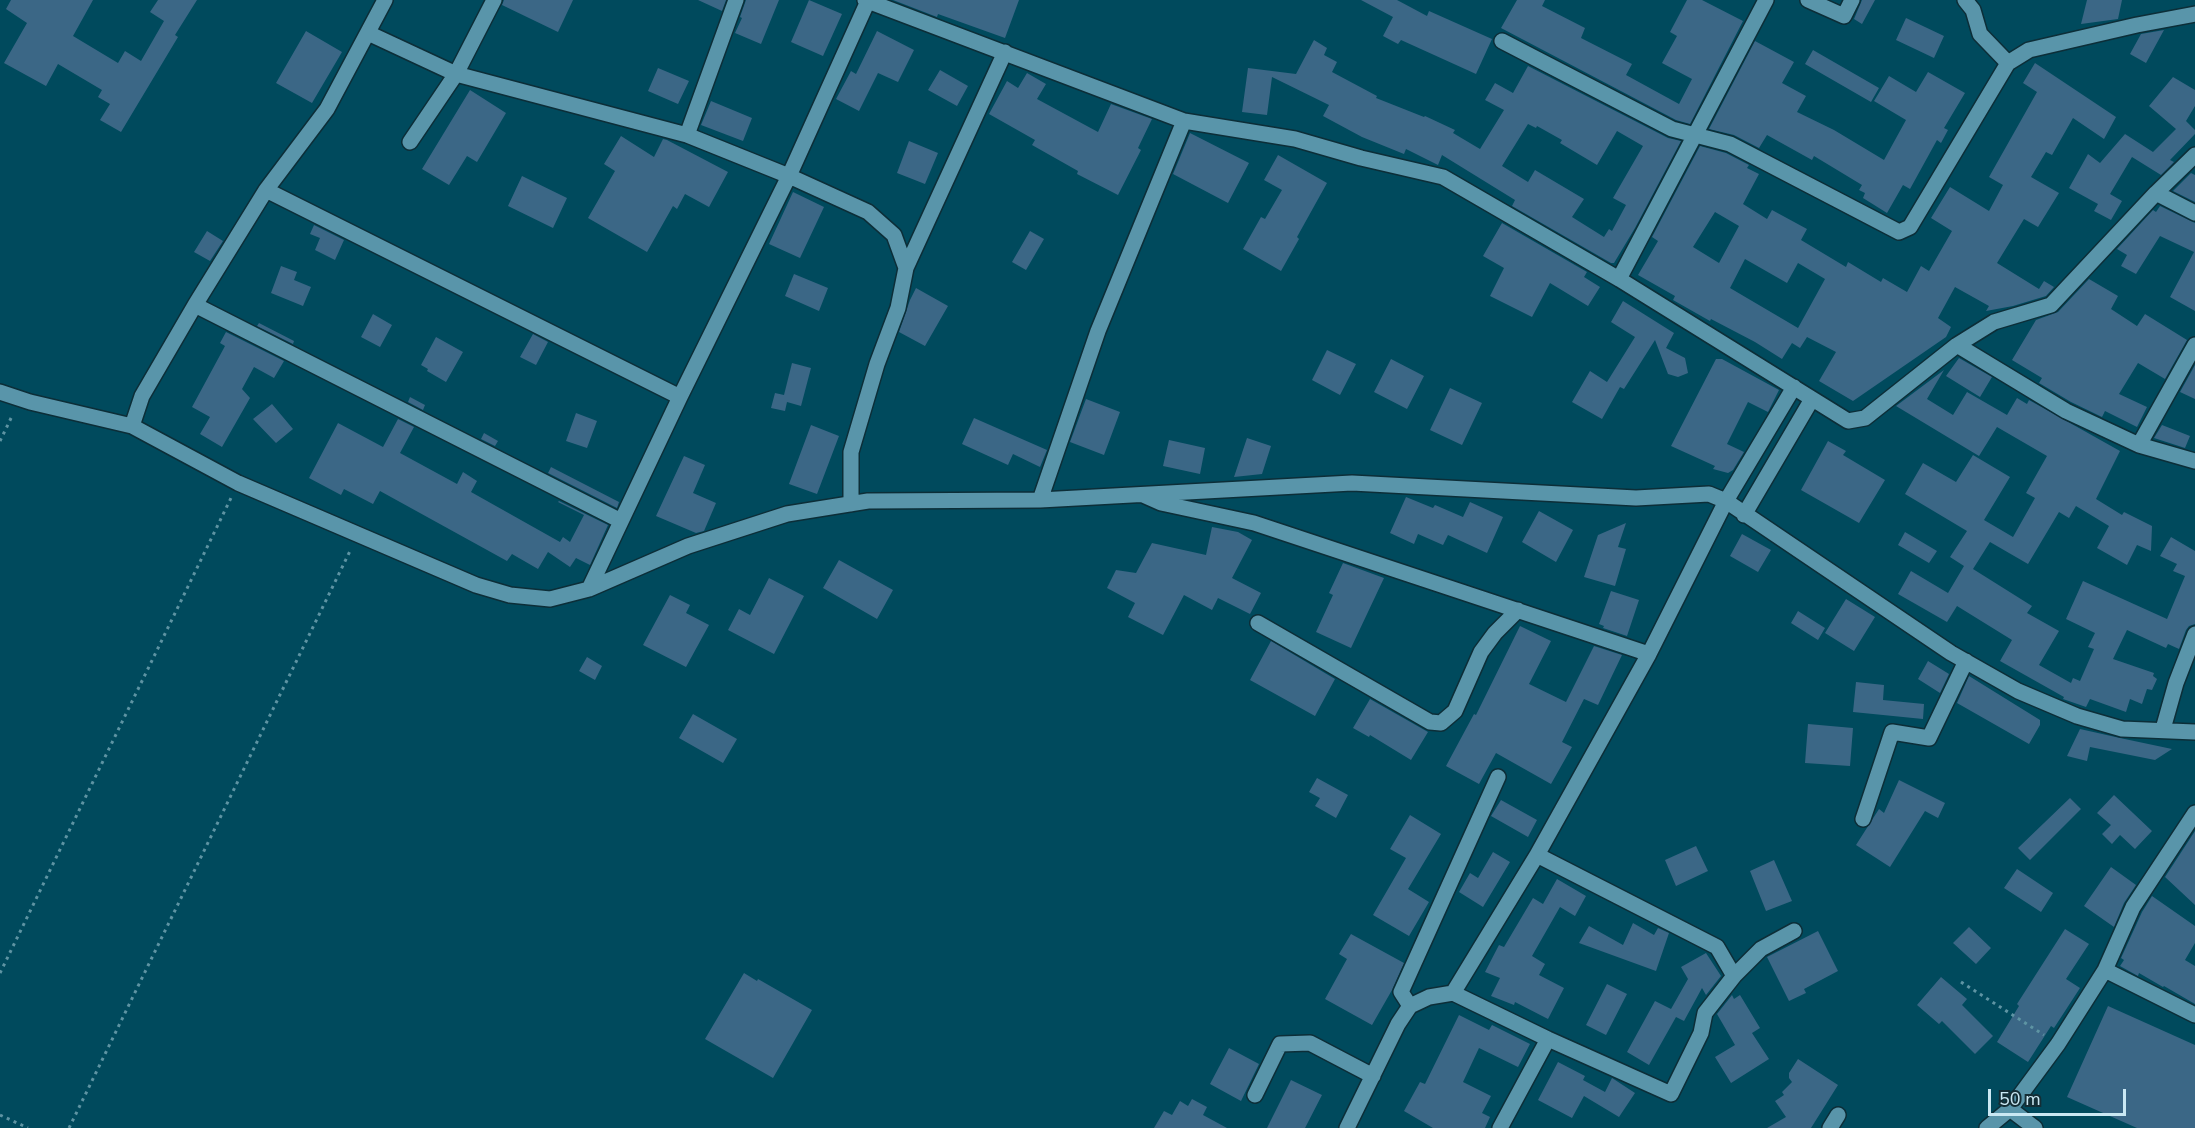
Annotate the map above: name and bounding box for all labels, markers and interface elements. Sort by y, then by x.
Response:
scale bar [1991,1077,2129,1115]
text: 50 m [1999,1087,2041,1111]

